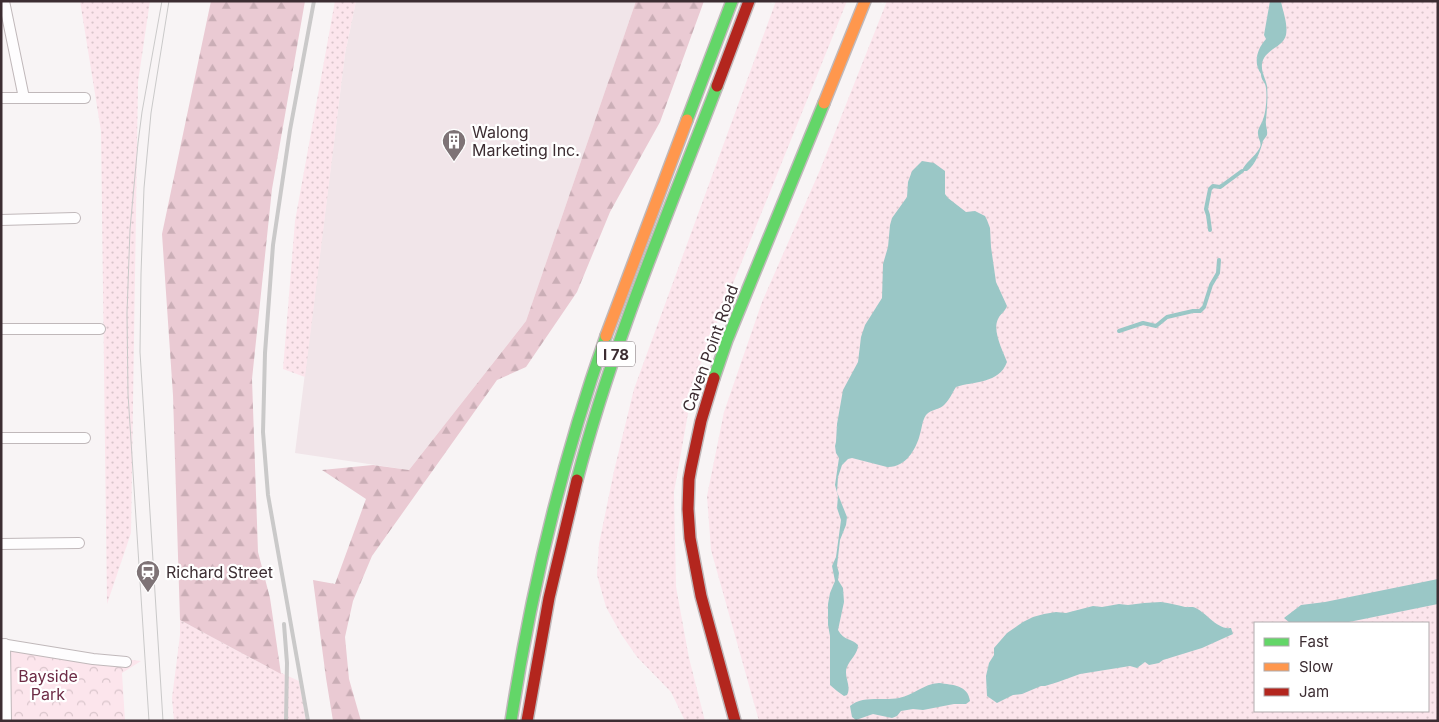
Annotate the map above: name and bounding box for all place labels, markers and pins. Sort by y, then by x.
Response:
place label: Walong Marketing Inc. [472,122,580,160]
building icon: Walong Marketing Inc. [441,128,467,162]
station icon: Richard Street [135,559,161,593]
place label: Richard Street [166,562,273,582]

